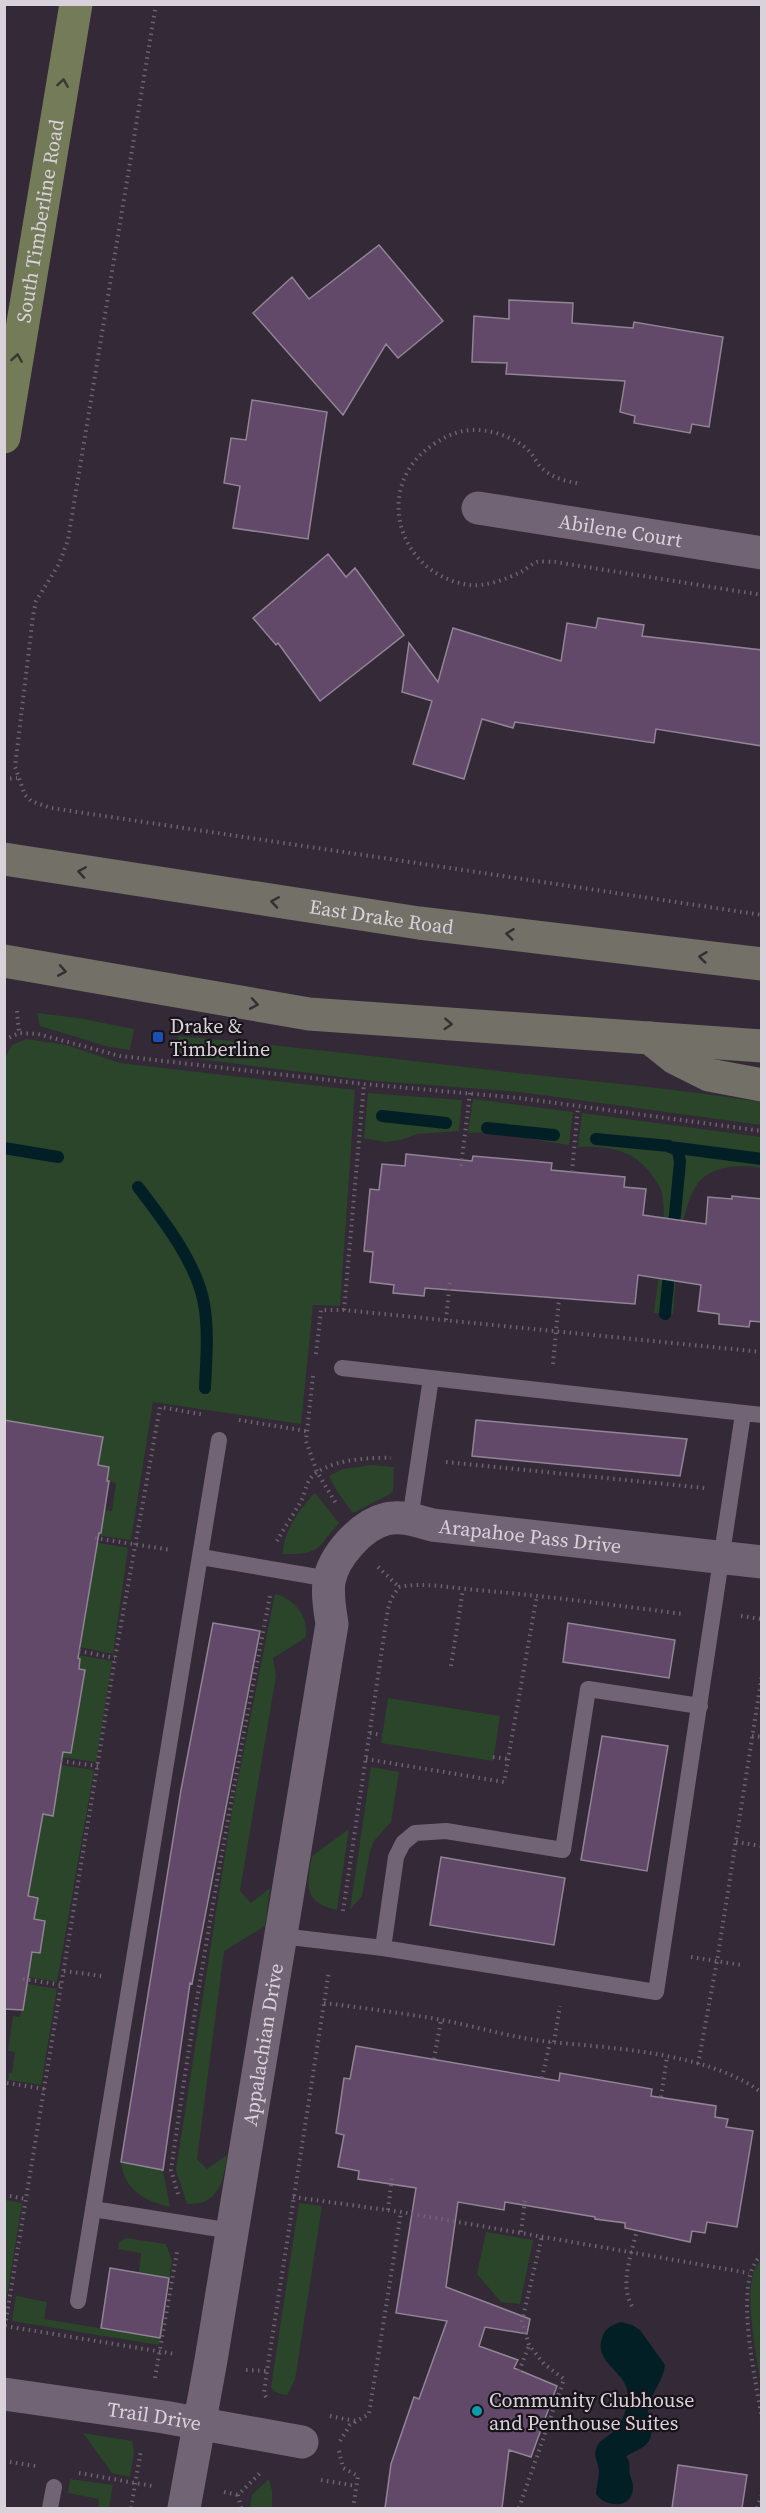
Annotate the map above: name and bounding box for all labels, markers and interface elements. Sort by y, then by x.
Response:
one-way arrow [56,78,69,88]
street label: South Timberline Road [9,116,71,325]
one-way arrow [11,354,23,363]
street label: Abilene Court [557,507,684,554]
one-way arrow [78,866,87,878]
street label: East Drake Road [307,892,456,941]
one-way arrow [270,896,280,909]
one-way arrow [505,928,514,941]
one-way arrow [699,952,708,964]
one-way arrow [57,965,67,977]
one-way arrow [249,997,259,1010]
place label: Drake & Timberline [170,1012,270,1063]
one-way arrow [444,1017,453,1030]
marker: Drake & Timberline [151,1030,165,1044]
street label: Arapahoe Pass Drive [438,1512,623,1560]
street label: Appalachian Drive [236,1961,290,2128]
place label: Community Clubhouse and Penthouse Suites [489,2386,694,2437]
street label: Trail Drive [106,2395,204,2438]
marker: Community Clubhouse and Penthouse Suites [470,2404,484,2418]

